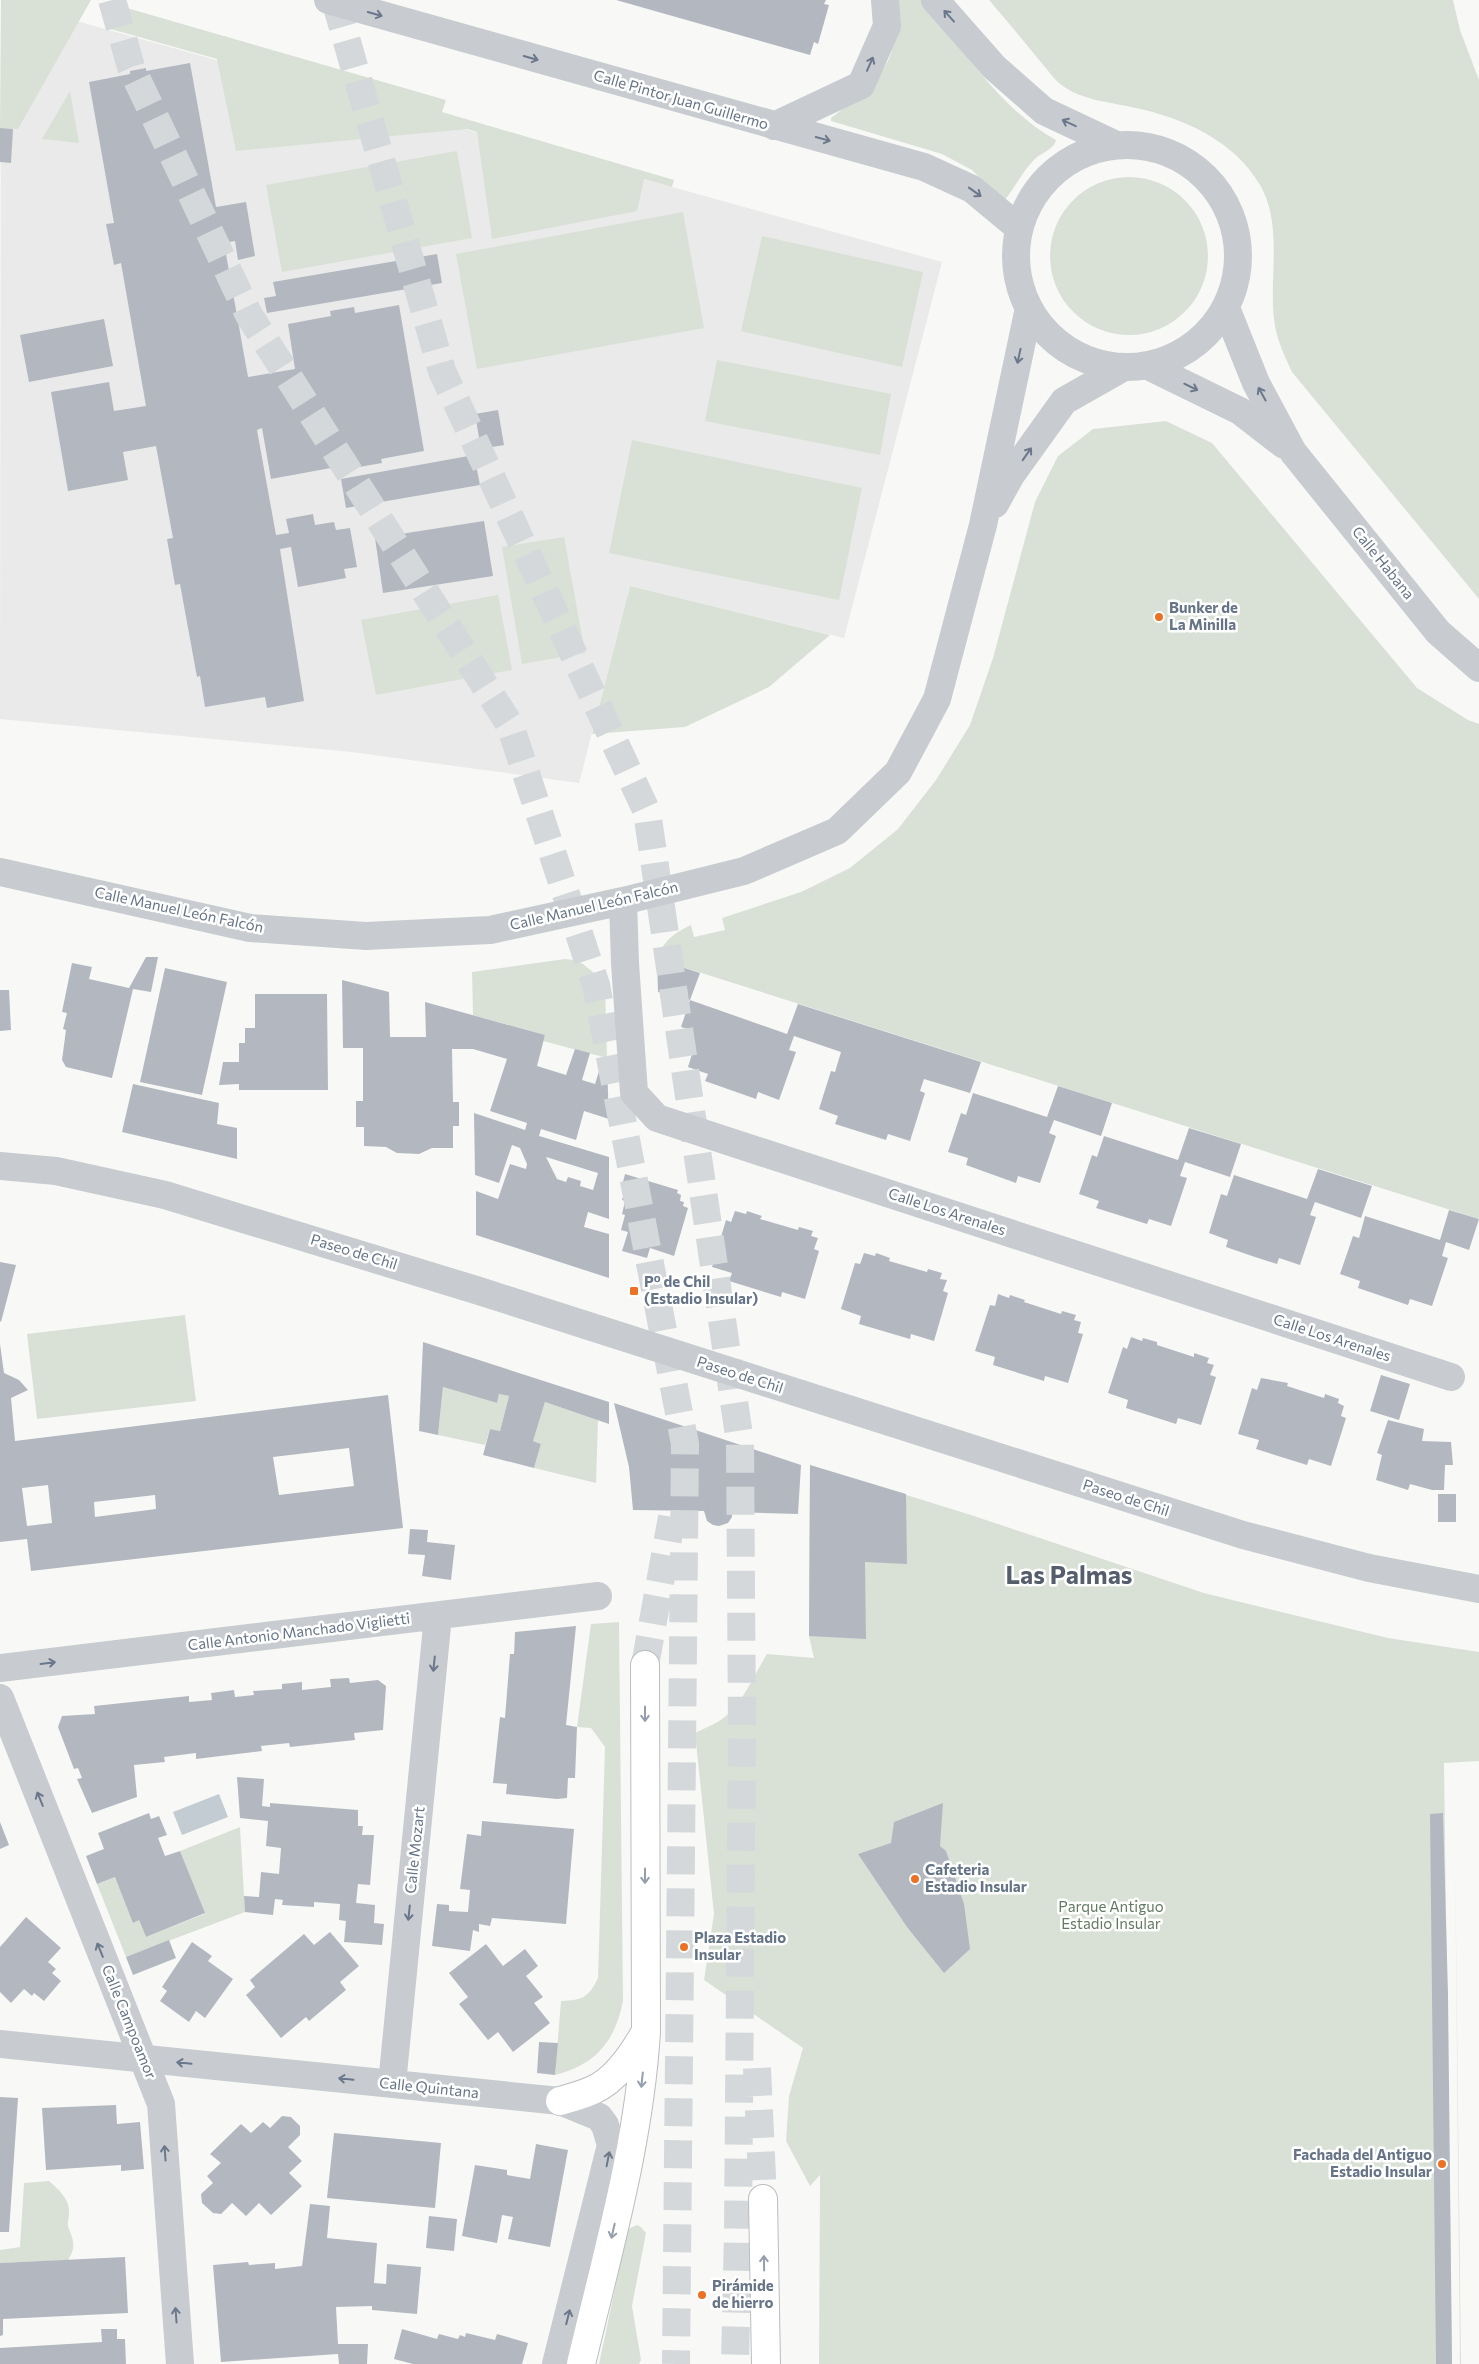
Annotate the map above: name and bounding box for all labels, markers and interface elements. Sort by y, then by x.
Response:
one-way arrow [366,9,382,19]
one-way arrow [943,10,955,23]
one-way arrow [523,54,539,63]
one-way arrow [866,57,876,72]
street label: Calle Pintor Juan Guillermo [592,65,771,133]
one-way arrow [1062,118,1077,128]
one-way arrow [814,135,830,144]
one-way arrow [968,187,981,198]
one-way arrow [1014,348,1023,364]
one-way arrow [1184,382,1199,392]
one-way arrow [1256,387,1266,401]
one-way arrow [1022,447,1032,461]
street label: Calle Habana [1349,522,1419,603]
place label: Bunker de La Minilla [1169,598,1238,633]
marker: Bunker de La Minilla [1153,611,1165,623]
street label: Calle Manuel León Falcón [508,877,680,933]
street label: Calle Manuel León Falcón [93,882,265,936]
street label: Calle Los Arenales [886,1184,1009,1239]
street label: Paseo de Chil [309,1229,400,1273]
place label: Pº de Chil (Estadio Insular) [644,1272,758,1307]
marker: Pº de Chil (Estadio Insular) [628,1285,640,1297]
street label: Calle Los Arenales [1271,1310,1394,1365]
street label: Paseo de Chil [695,1352,786,1396]
street label: Paseo de Chil [1081,1475,1172,1519]
district label: Las Palmas [1006,1559,1132,1589]
street label: Calle Antonio Manchado Viglietti [187,1608,411,1654]
one-way arrow [429,1656,438,1672]
one-way arrow [40,1658,56,1668]
one-way arrow [640,1706,650,1722]
one-way arrow [35,1792,44,1807]
street label: Calle Mozart [400,1806,428,1894]
place label: Cafeteria Estadio Insular [925,1860,1027,1895]
one-way arrow [640,1868,650,1884]
marker: Cafeteria Estadio Insular [909,1873,921,1885]
park label: Parque Antiguo Estadio Insular [1058,1897,1164,1932]
one-way arrow [404,1905,414,1921]
place label: Plaza Estadio Insular [694,1928,786,1963]
marker: Plaza Estadio Insular [678,1941,690,1953]
one-way arrow [95,1943,104,1958]
street label: Calle Campoamor [99,1962,161,2081]
one-way arrow [176,2058,192,2068]
one-way arrow [637,2072,647,2088]
street label: Calle Quintana [378,2073,480,2101]
one-way arrow [338,2074,354,2084]
place label: Fachada del Antiguo Estadio Insular [1293,2145,1432,2180]
one-way arrow [160,2146,169,2162]
one-way arrow [603,2152,613,2168]
marker: Fachada del Antiguo Estadio Insular [1436,2158,1448,2170]
one-way arrow [608,2222,617,2238]
one-way arrow [759,2255,769,2272]
place label: Pirámide de hierro [712,2276,774,2311]
marker: Pirámide de hierro [696,2289,708,2301]
one-way arrow [172,2308,181,2324]
one-way arrow [564,2309,574,2325]

